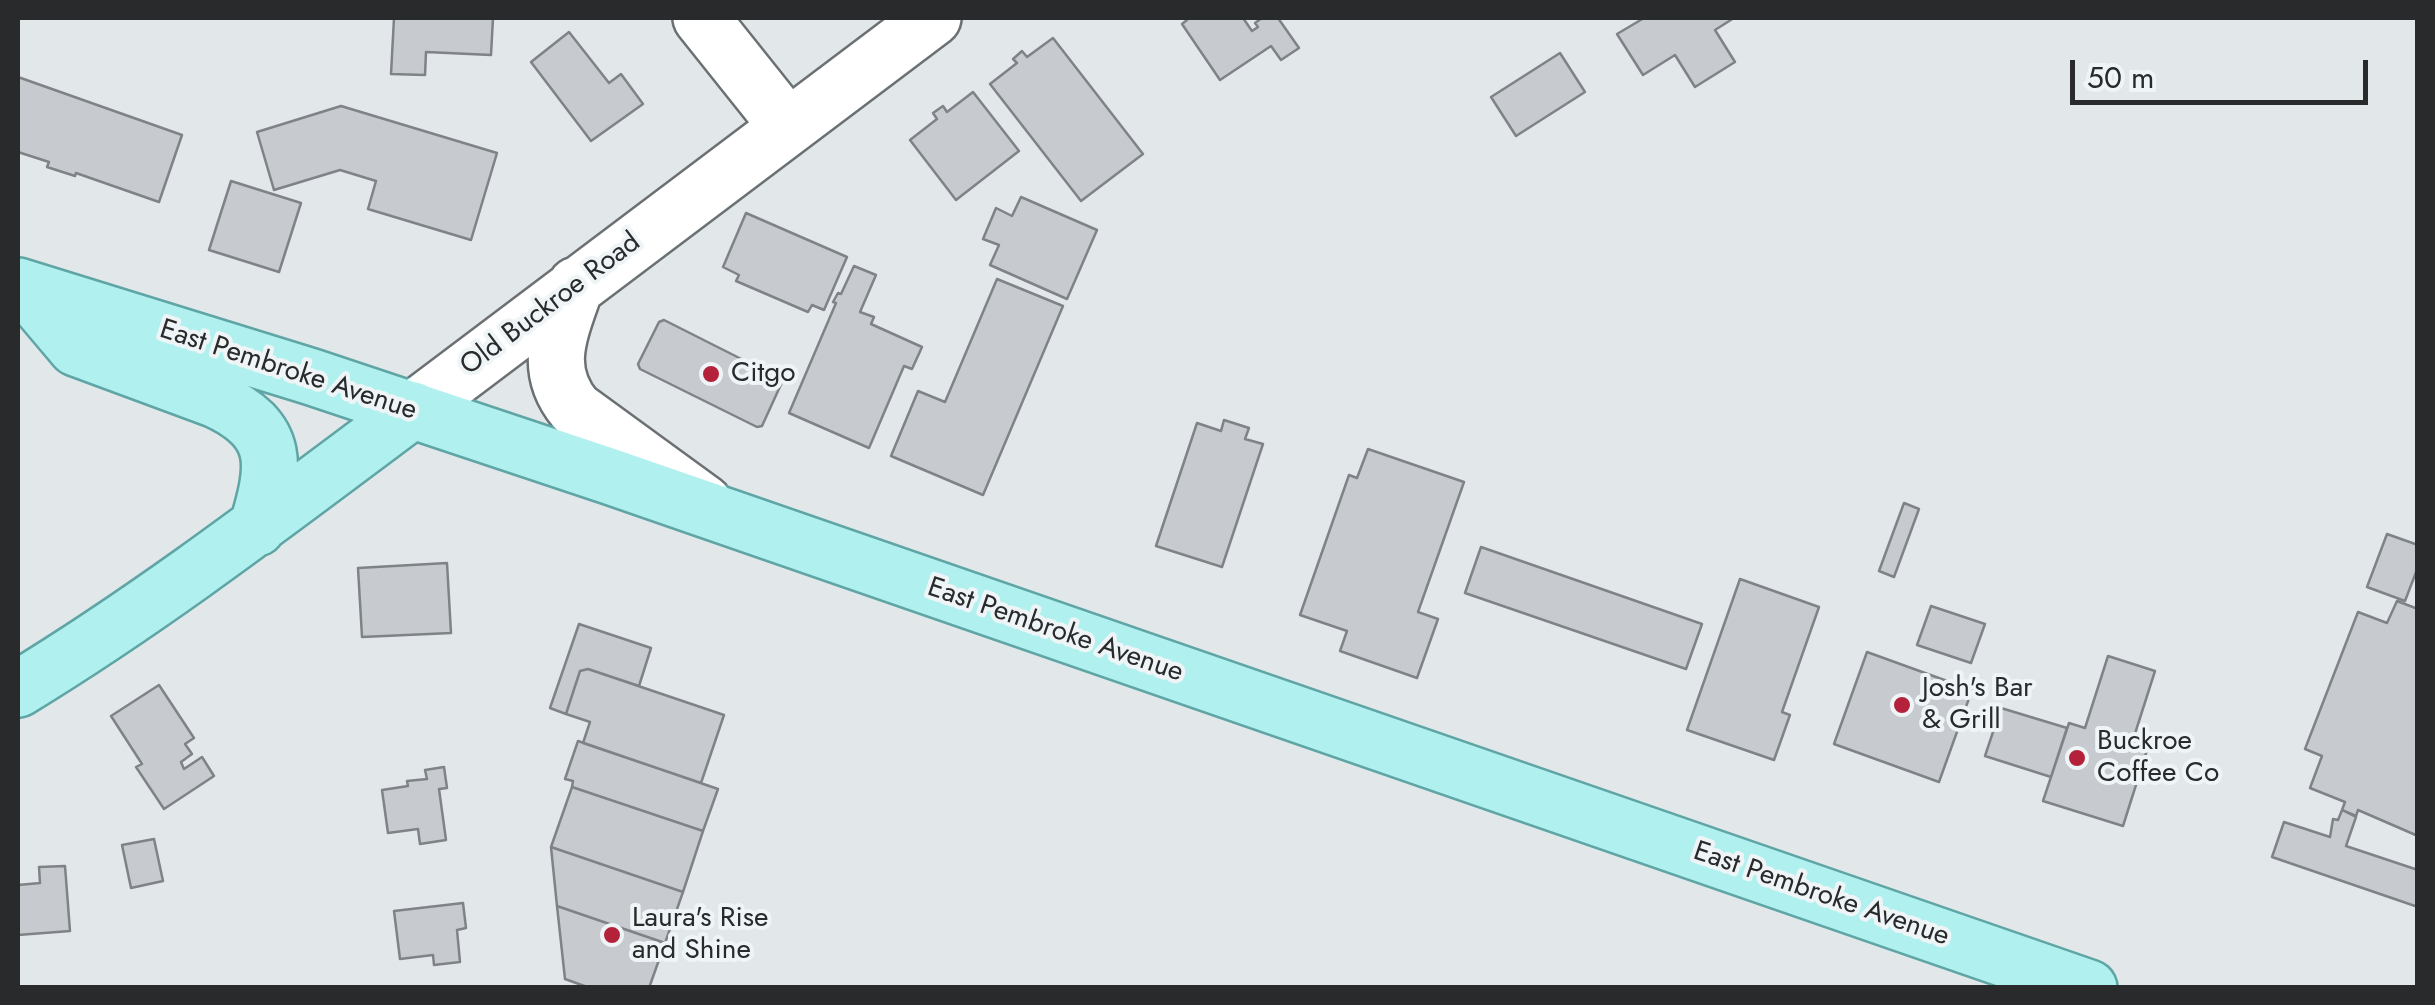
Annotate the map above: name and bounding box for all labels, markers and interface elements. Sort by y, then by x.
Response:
scale bar [2075,40,2372,102]
text: 50 m [2087,56,2154,99]
street label: Old Buckroe Road [454,226,648,384]
street label: East Pembroke Avenue [155,314,421,428]
place label: Citgo [731,357,795,391]
marker: Citgo [700,363,722,385]
street label: East Pembroke Avenue [923,571,1187,691]
place label: Josh's Bar & Grill [1922,672,2033,738]
marker: Josh's Bar & Grill [1891,694,1913,716]
place label: Buckroe Coffee Co [2097,725,2219,791]
marker: Buckroe Coffee Co [2066,747,2088,769]
street label: East Pembroke Avenue [1689,835,1953,955]
place label: Laura's Rise and Shine [632,902,769,968]
marker: Laura's Rise and Shine [601,924,623,946]

